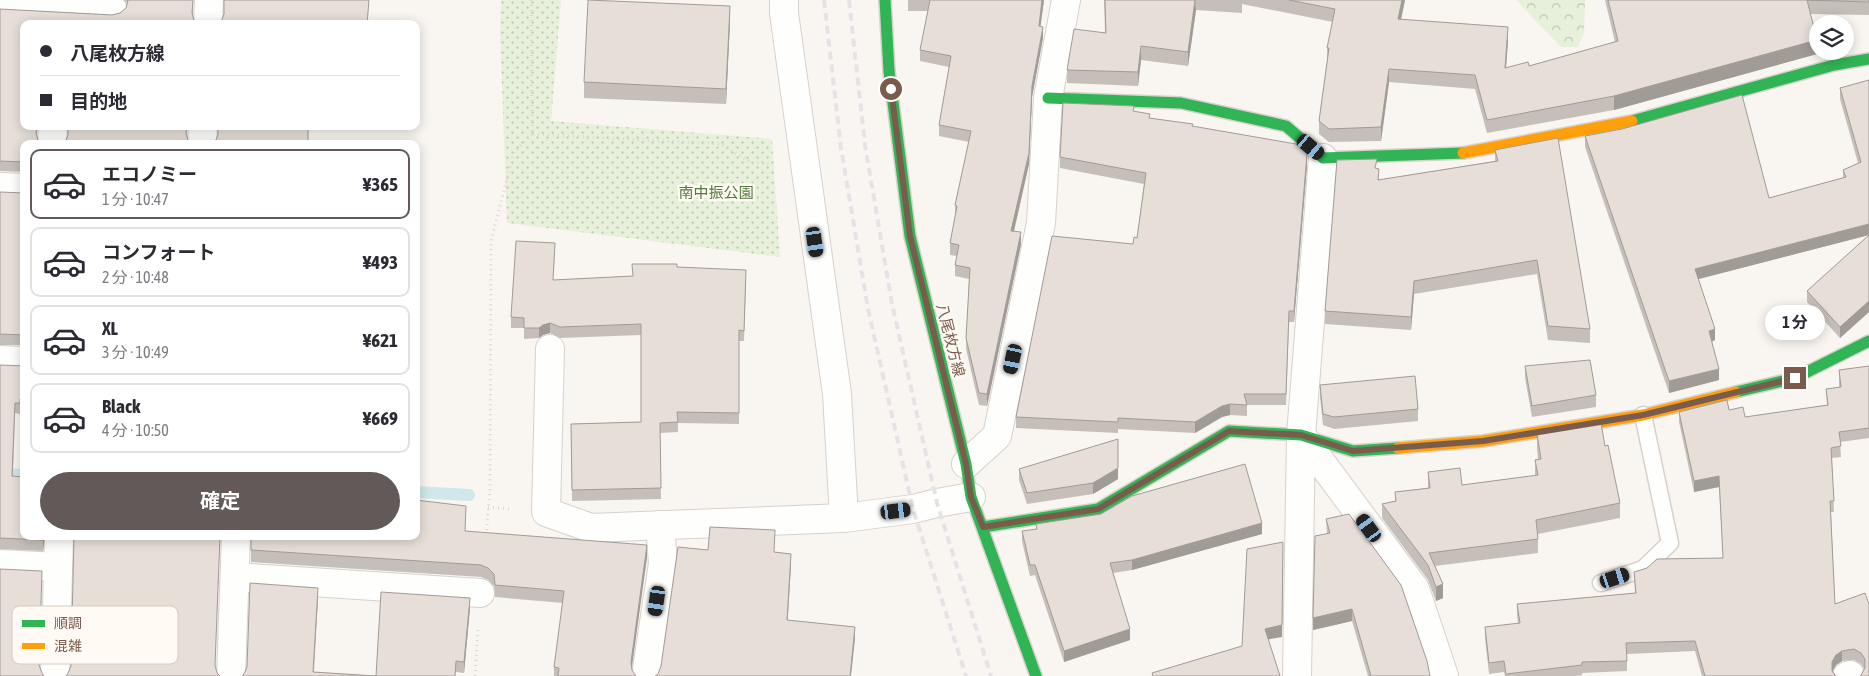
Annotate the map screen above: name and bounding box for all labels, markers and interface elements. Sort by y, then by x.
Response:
map controls [1809,15,1854,60]
button: layers [1809,15,1854,60]
text: 八尾枚方線 [70,42,165,64]
route start [880,78,902,100]
text: 目的地 [70,90,127,112]
car [1294,132,1327,162]
icon: car [42,162,87,207]
text: エコノミー [102,163,197,185]
text: ¥365 [363,173,398,195]
park label: 南中振公園 [678,184,754,201]
text: 1 分 · 10:47 [102,190,169,208]
car [805,226,824,258]
icon: car [42,240,87,285]
text: コンフォート [102,241,215,263]
text: ¥493 [363,251,398,273]
text: 2 分 · 10:48 [102,268,169,286]
street label: 八尾枚方線 [934,302,968,378]
callout: 1 分 [1765,306,1825,340]
text: 1 分 [1782,313,1808,331]
text: XL [102,317,118,339]
icon: car [42,318,87,363]
text: ¥621 [363,329,398,351]
text: 3 分 · 10:49 [102,343,169,361]
car [1002,343,1023,375]
route end [1784,367,1806,389]
text: Black [102,395,140,417]
icon: car [42,396,87,441]
text: ¥669 [363,407,398,429]
text: 4 分 · 10:50 [102,421,169,439]
button: 確定 [40,472,400,530]
car [880,502,911,520]
car [1354,511,1383,545]
car [1598,566,1631,590]
car [647,585,666,617]
legend [12,606,178,664]
text: 順調 [54,615,82,631]
text: 混雑 [54,638,82,654]

